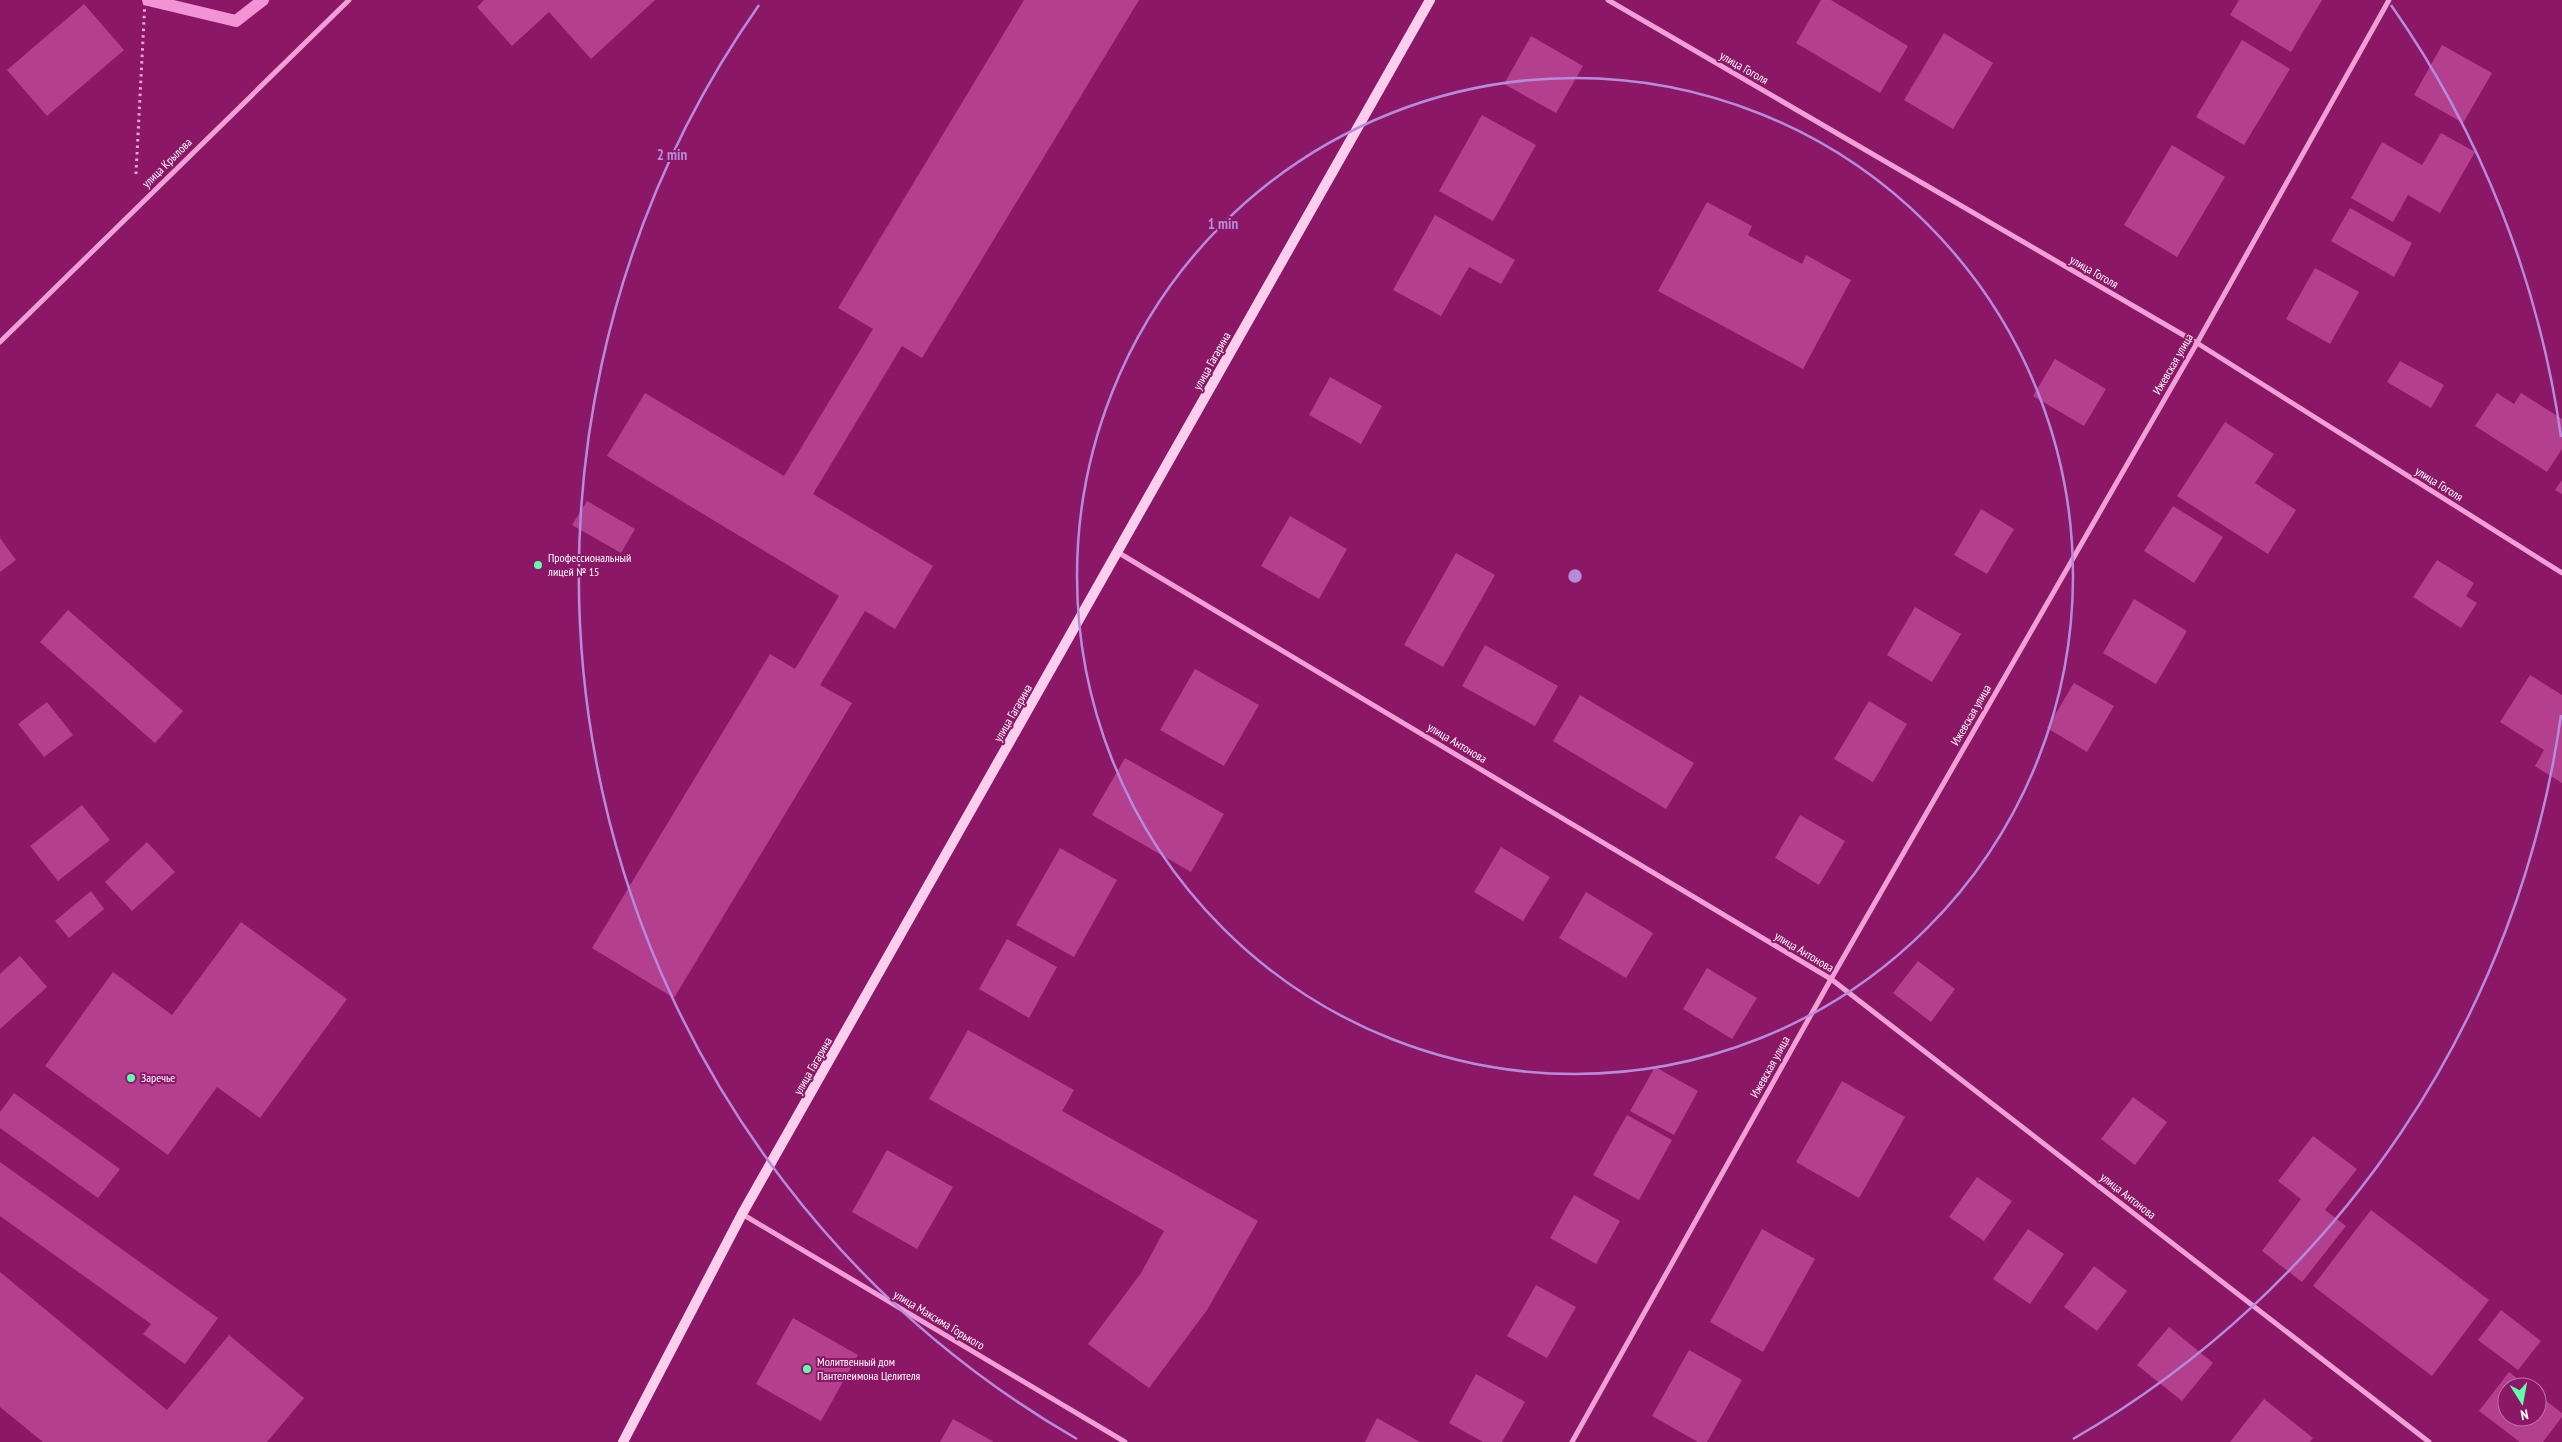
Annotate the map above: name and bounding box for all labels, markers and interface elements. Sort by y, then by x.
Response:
street label: улица Гоголя [1717,48,1772,88]
street label: улица Крылова [139,134,195,191]
text: 2 min [657,145,687,164]
text: 1 min [1208,214,1238,233]
street label: улица Гоголя [2067,252,2122,292]
street label: улица Гагарина [1189,329,1234,392]
street label: Ижевская улица [2149,330,2196,397]
street label: улица Гоголя [2413,463,2466,504]
place label: Профессиональный лицей № 15 [547,550,631,579]
marker: Профессиональный лицей № 15 [532,559,544,571]
centre of rings [1566,567,1584,585]
street label: улица Гагарина [990,681,1035,744]
street label: Ижевская улица [1947,681,1994,748]
street label: улица Антонова [1425,719,1490,766]
street label: улица Антонова [1772,928,1837,975]
street label: Ижевская улица [1746,1033,1793,1100]
street label: улица Гагарина [790,1034,835,1097]
place label: Заречье [141,1070,175,1085]
marker: Заречье [125,1072,137,1084]
street label: улица Антонова [2097,1169,2159,1222]
street label: улица Максима Горького [891,1286,988,1353]
place label: Молитвенный дом Пантелеимона Целителя [817,1354,921,1383]
marker: Молитвенный дом Пантелеимона Целителя [801,1363,813,1375]
north arrow [2497,1377,2547,1427]
text: N [2519,1405,2530,1424]

